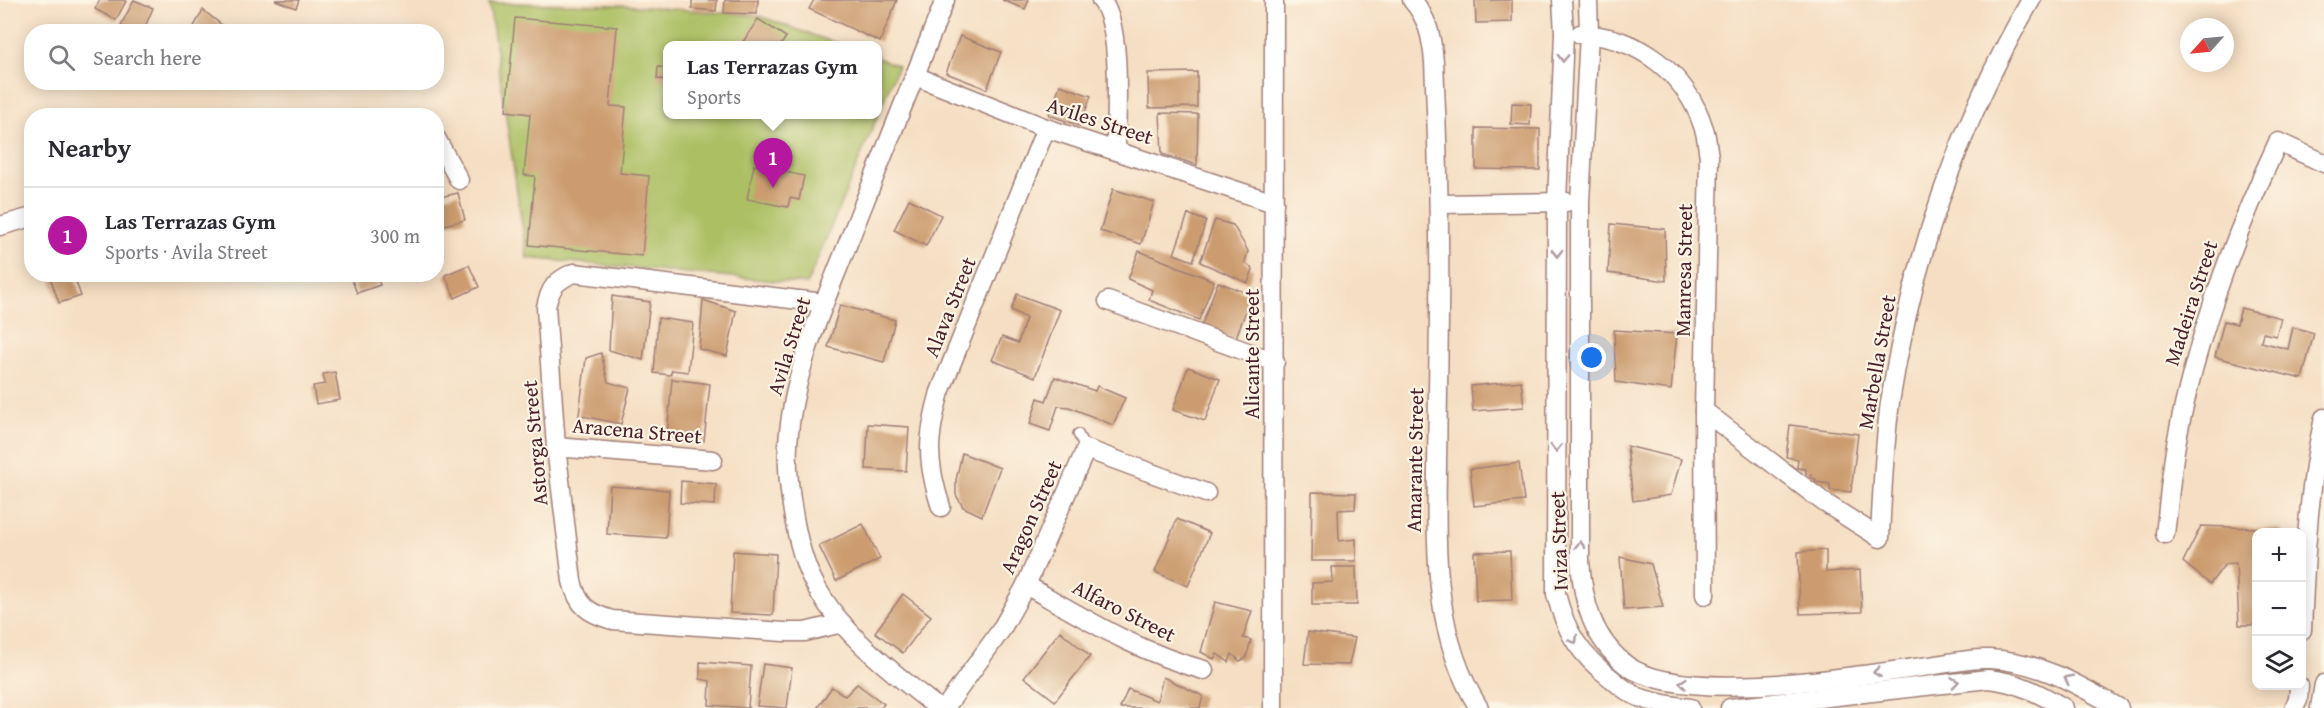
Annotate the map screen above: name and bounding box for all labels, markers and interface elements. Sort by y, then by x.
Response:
north arrow [2180,18,2234,72]
search box [24,24,444,90]
icon: search [45,41,78,74]
text: Search here [93,41,202,73]
popup [663,41,882,119]
text: Las Terrazas Gym [687,50,858,82]
one-way arrow [1557,54,1570,63]
text: Sports [687,82,741,111]
street label: Aviles Street [1043,89,1158,152]
text: Nearby [48,128,131,167]
pin: 1 [754,138,792,188]
street label: Manresa Street [1667,203,1700,337]
text: Las Terrazas Gym [105,205,276,237]
text: 1 [62,221,73,250]
text: 300 m [370,221,420,250]
street label: Madeira Street [2156,236,2226,370]
text: Sports · Avila Street [105,237,268,266]
one-way arrow [1551,249,1563,258]
street label: Alava Street [915,251,984,362]
street label: Alicante Street [1236,288,1267,419]
street label: Avila Street [759,292,818,399]
street label: Marbella Street [1849,292,1904,432]
your location [1577,343,1606,372]
street label: Astorga Street [514,378,555,507]
street label: Amarante Street [1398,387,1431,533]
street label: Aracena Street [571,409,704,452]
one-way arrow [1550,444,1562,453]
street label: Aragon Street [992,454,1070,579]
street label: Iviza Street [1541,490,1576,591]
map controls [2252,528,2306,690]
button: + [2252,528,2306,582]
one-way arrow [1574,540,1586,549]
street label: Alfaro Street [1067,571,1182,650]
button: − [2252,582,2306,636]
one-way arrow [1566,634,1578,644]
button: layers [2252,636,2306,690]
one-way arrow [1873,666,1882,678]
one-way arrow [2063,675,2074,687]
one-way arrow [1951,676,1960,688]
one-way arrow [1678,678,1687,690]

